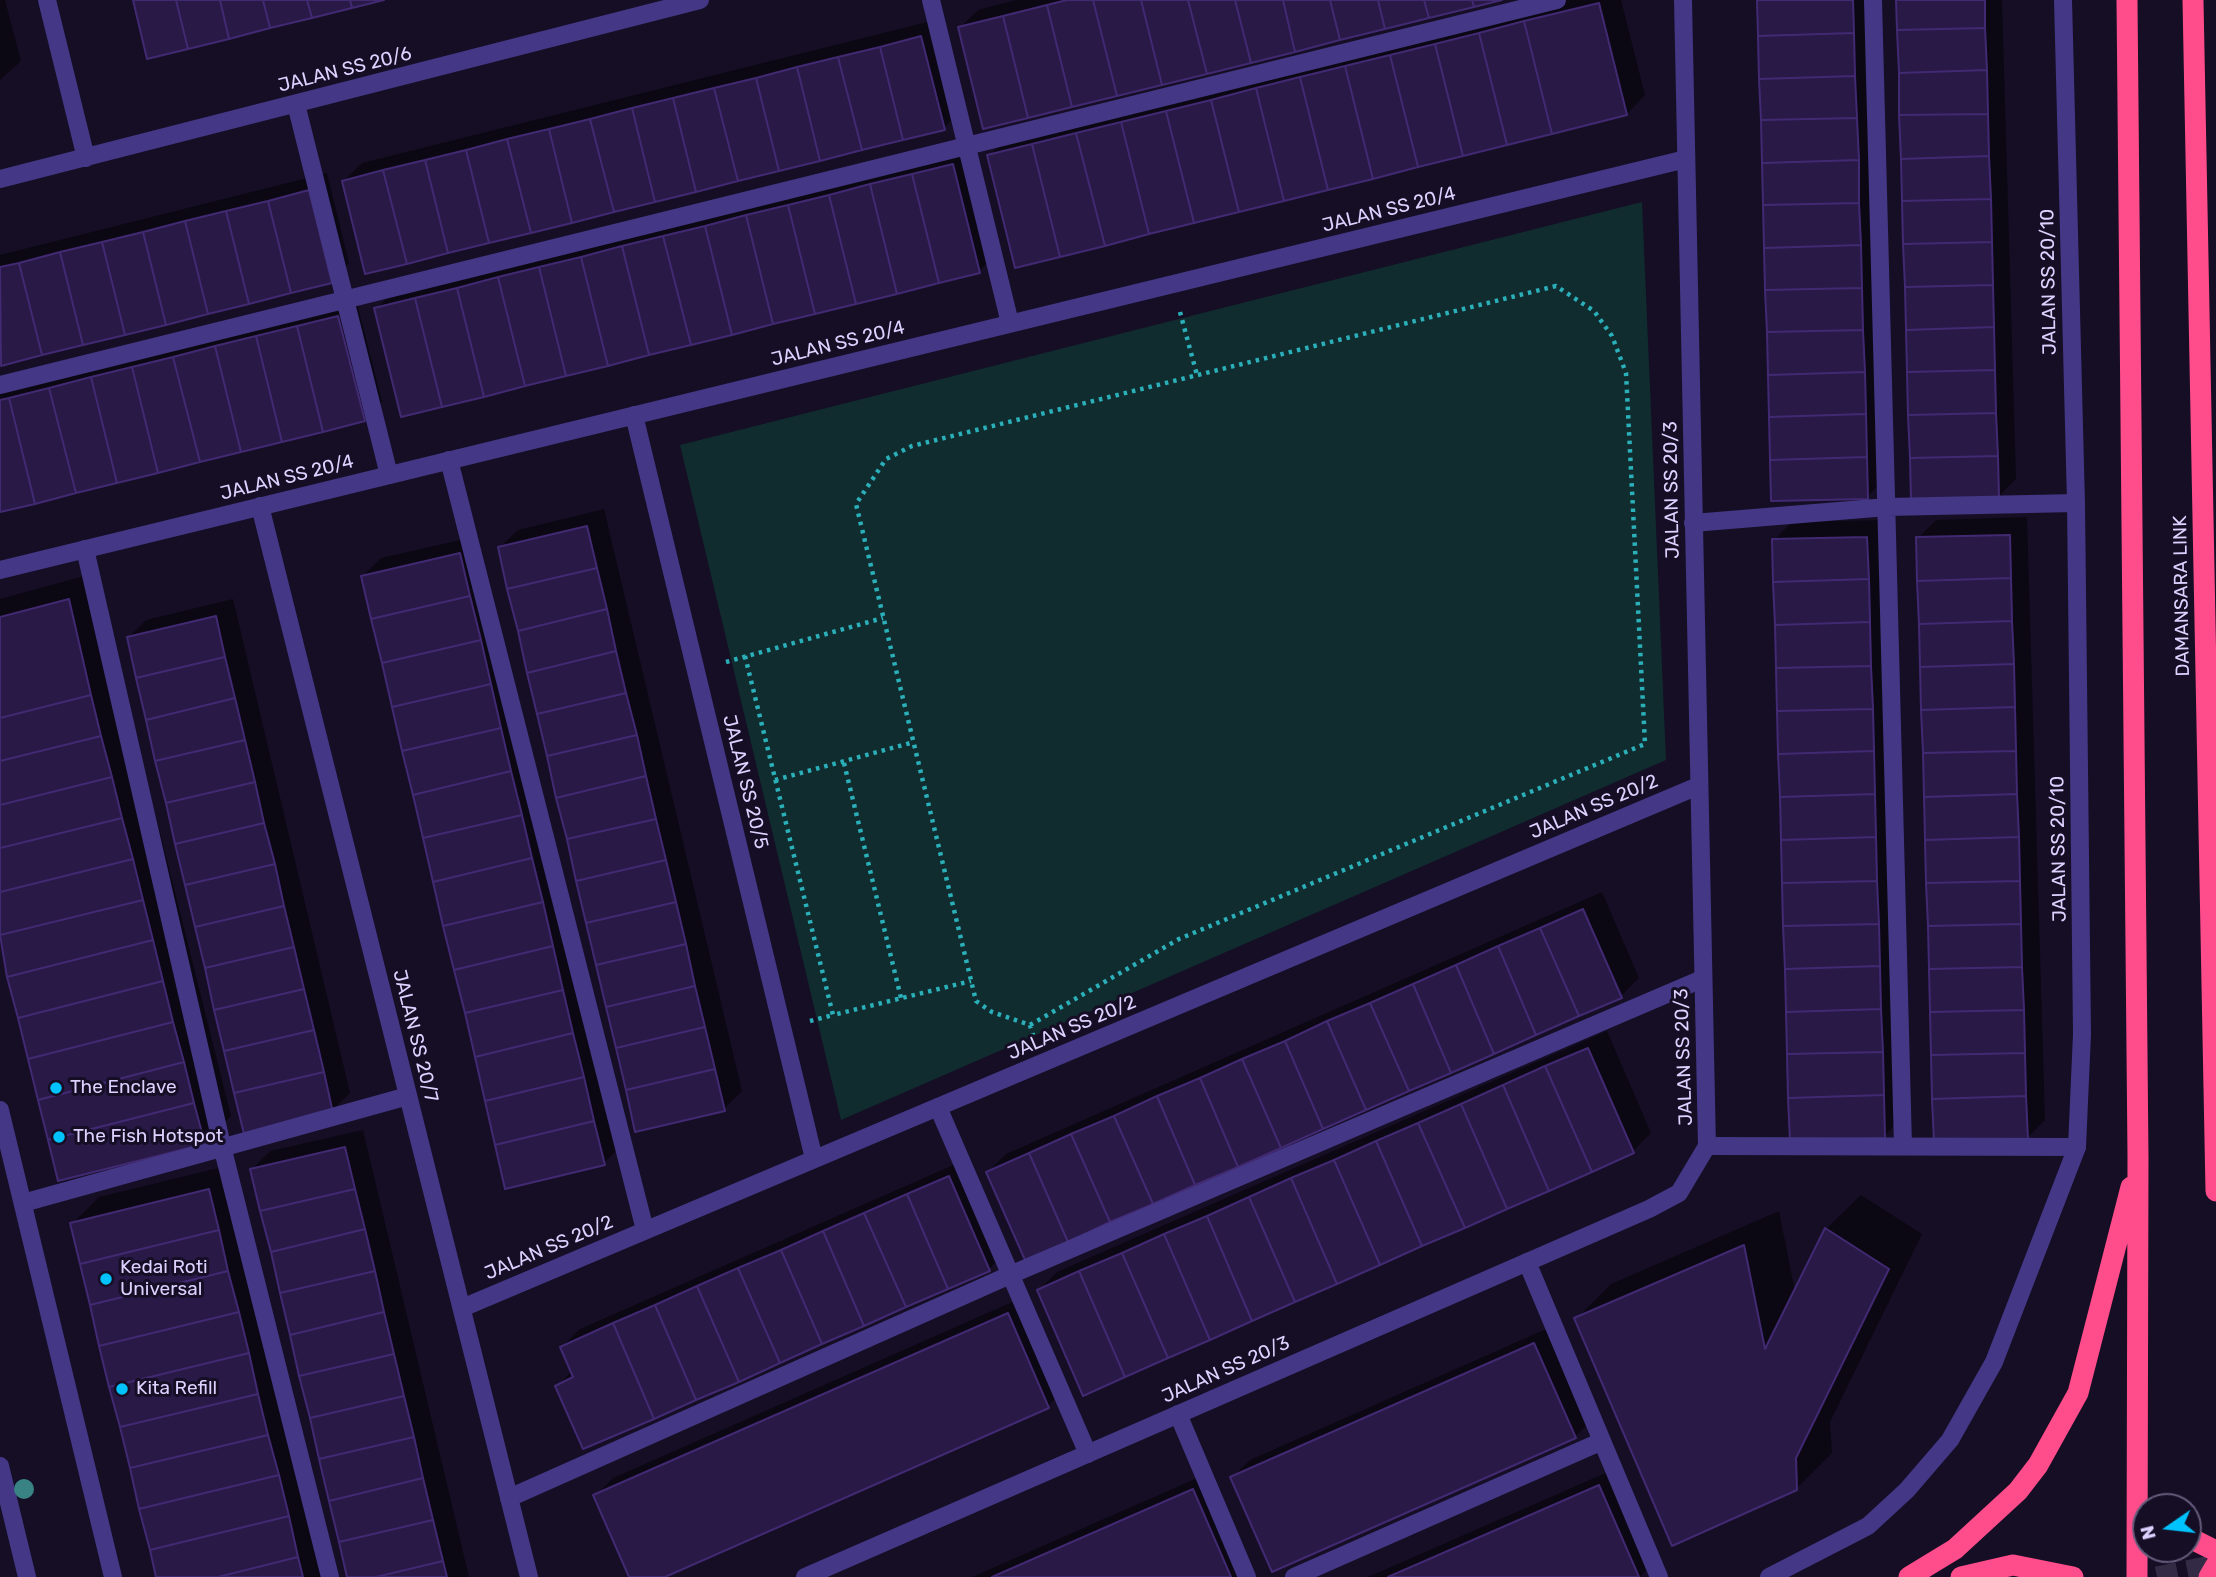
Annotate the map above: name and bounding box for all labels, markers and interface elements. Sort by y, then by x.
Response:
street label: JALAN SS 20/6 [276,42,414,98]
street label: JALAN SS 20/4 [1320,182,1458,238]
street label: JALAN SS 20/10 [2036,209,2062,355]
street label: JALAN SS 20/4 [769,316,907,372]
street label: JALAN SS 20/3 [1659,421,1685,559]
street label: JALAN SS 20/4 [218,450,356,506]
street label: DAMANSARA LINK [2169,515,2195,677]
street label: JALAN SS 20/5 [717,713,773,851]
street label: JALAN SS 20/2 [1526,770,1662,844]
street label: JALAN SS 20/10 [2046,776,2072,922]
street label: JALAN SS 20/7 [388,967,442,1105]
street label: JALAN SS 20/3 [1670,988,1698,1126]
street label: JALAN SS 20/2 [1004,991,1140,1065]
place label: The Enclave [70,1077,177,1099]
marker: The Enclave [48,1080,64,1096]
place label: The Fish Hotspot [73,1126,223,1148]
marker: The Fish Hotspot [51,1129,67,1145]
street label: JALAN SS 20/2 [481,1211,617,1285]
place label: Kedai Roti Universal [120,1257,208,1301]
marker: Kedai Roti Universal [98,1271,114,1287]
street label: JALAN SS 20/3 [1159,1332,1293,1408]
place label: Kita Refill [136,1378,217,1400]
marker: Kita Refill [114,1381,130,1397]
north arrow [2132,1493,2202,1563]
text: N [2135,1523,2161,1542]

